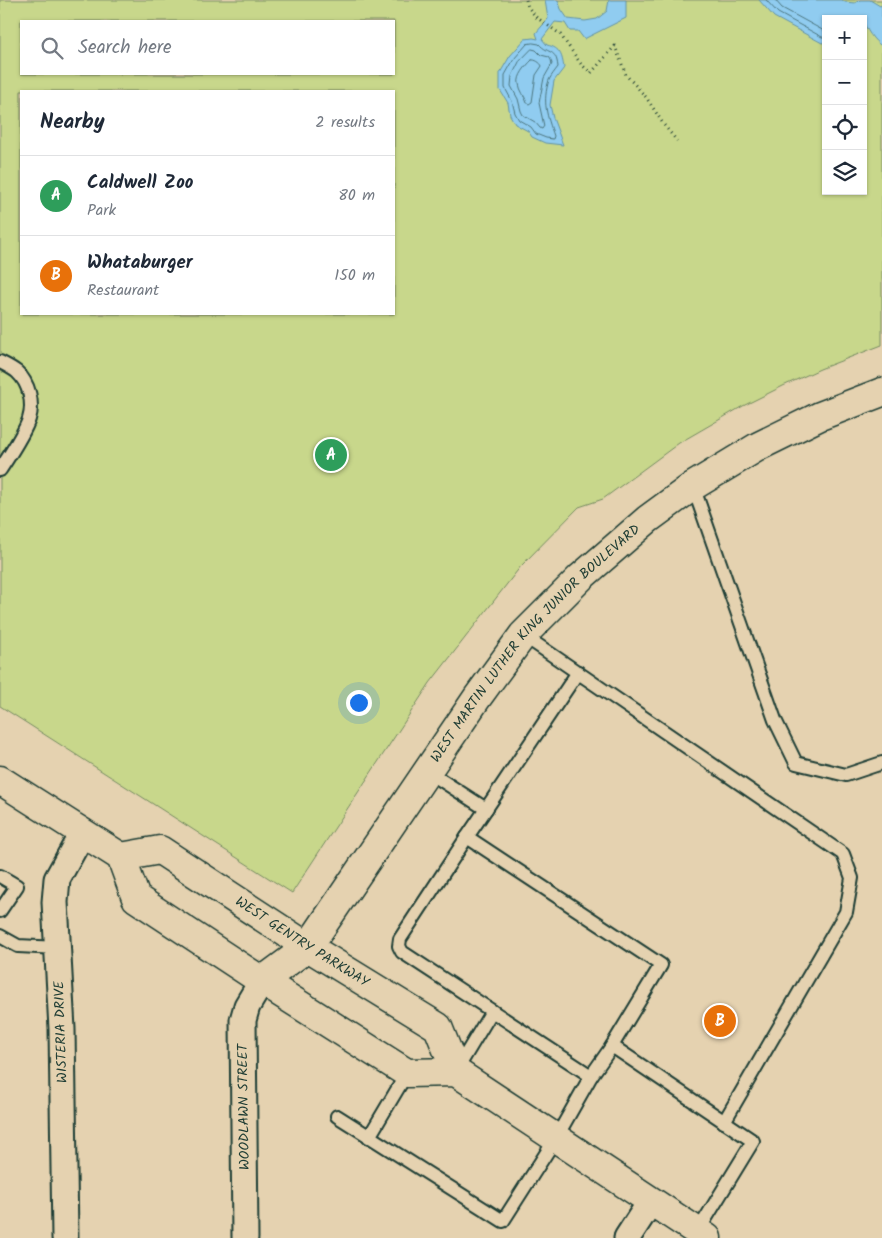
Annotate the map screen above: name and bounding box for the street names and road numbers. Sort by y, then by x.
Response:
street label: WEST MARTIN LUTHER KING JUNIOR BOULEVARD [425,519,645,767]
street label: WEST GENTRY PARKWAY [231,891,374,994]
street label: WISTERIA DRIVE [48,980,74,1083]
street label: WOODLAWN STREET [232,1042,256,1170]

